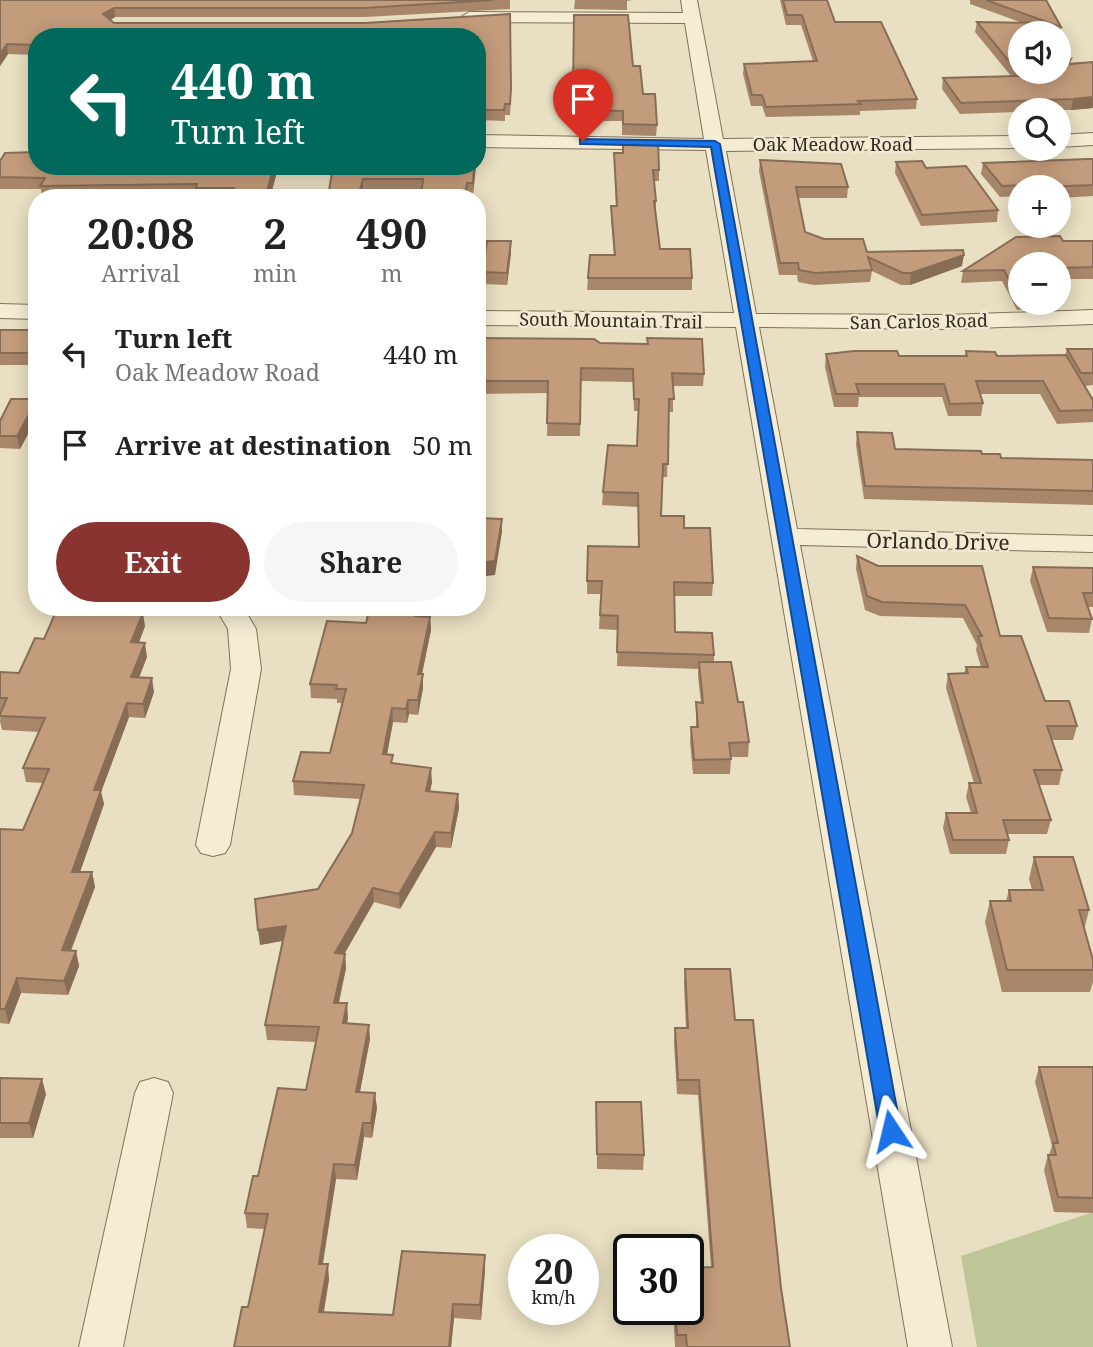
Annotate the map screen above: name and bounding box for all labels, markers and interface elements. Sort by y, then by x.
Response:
map controls [1008,21,1071,315]
button: sound [1008,21,1071,84]
text: 440 m [171,47,315,113]
icon: left [56,56,147,147]
pin [553,69,613,141]
icon: arrive [564,80,602,118]
button: search [1008,98,1071,161]
text: Turn left [171,110,305,153]
street label: Oak Meadow Road [753,132,913,156]
button: + [1008,175,1071,238]
text: 20:08 [87,204,194,261]
text: 2 [263,204,287,261]
text: 490 [356,204,427,261]
button: − [1008,252,1071,315]
text: Arrival [101,257,180,289]
text: min [253,257,297,289]
text: m [381,257,402,289]
street label: South Mountain Trail [519,306,703,334]
street label: San Carlos Road [850,308,988,334]
text: Turn left [115,320,232,356]
icon: left [56,335,94,373]
text: 440 m [383,336,458,372]
text: Oak Meadow Road [115,356,320,388]
icon: arrive [56,426,94,464]
text: Arrive at destination [115,427,391,463]
text: 50 m [412,427,472,463]
button: Exit [56,522,250,602]
button: Share [264,522,458,602]
street label: Orlando Drive [866,526,1010,556]
position arrow [854,1094,928,1168]
speed limit sign: 30 [613,1234,704,1325]
text: 20 [534,1247,573,1294]
text: km/h [531,1285,576,1309]

